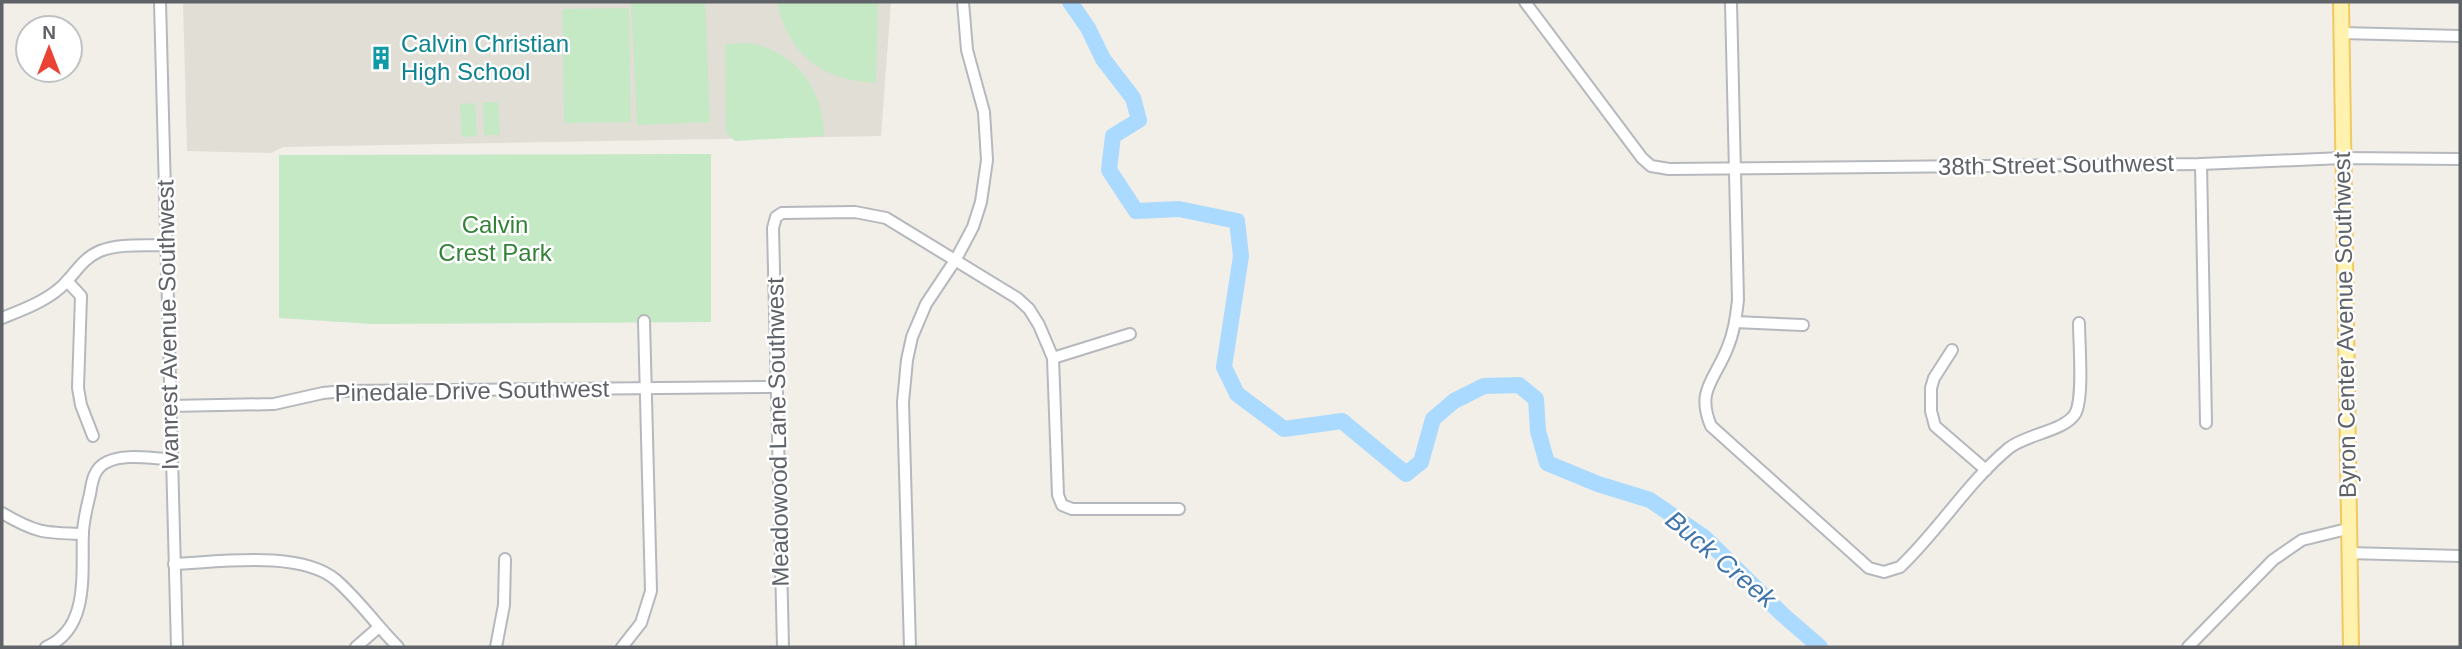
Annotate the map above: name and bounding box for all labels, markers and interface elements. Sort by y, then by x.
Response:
north arrow [14,14,84,84]
text: N [42,22,56,43]
place label: Calvin Christian High School [401,30,569,85]
building icon: Calvin Christian High School [367,44,395,72]
street label: 38th Street Southwest [1938,149,2175,180]
street label: Byron Center Avenue Southwest [2328,151,2361,498]
street label: Ivanrest Avenue Southwest [151,179,184,470]
park label: Calvin Crest Park [438,211,553,266]
street label: Meadowood Lane Southwest [761,277,794,587]
street label: Pinedale Drive Southwest [334,375,610,406]
water label: Buck Creek [1660,504,1784,615]

